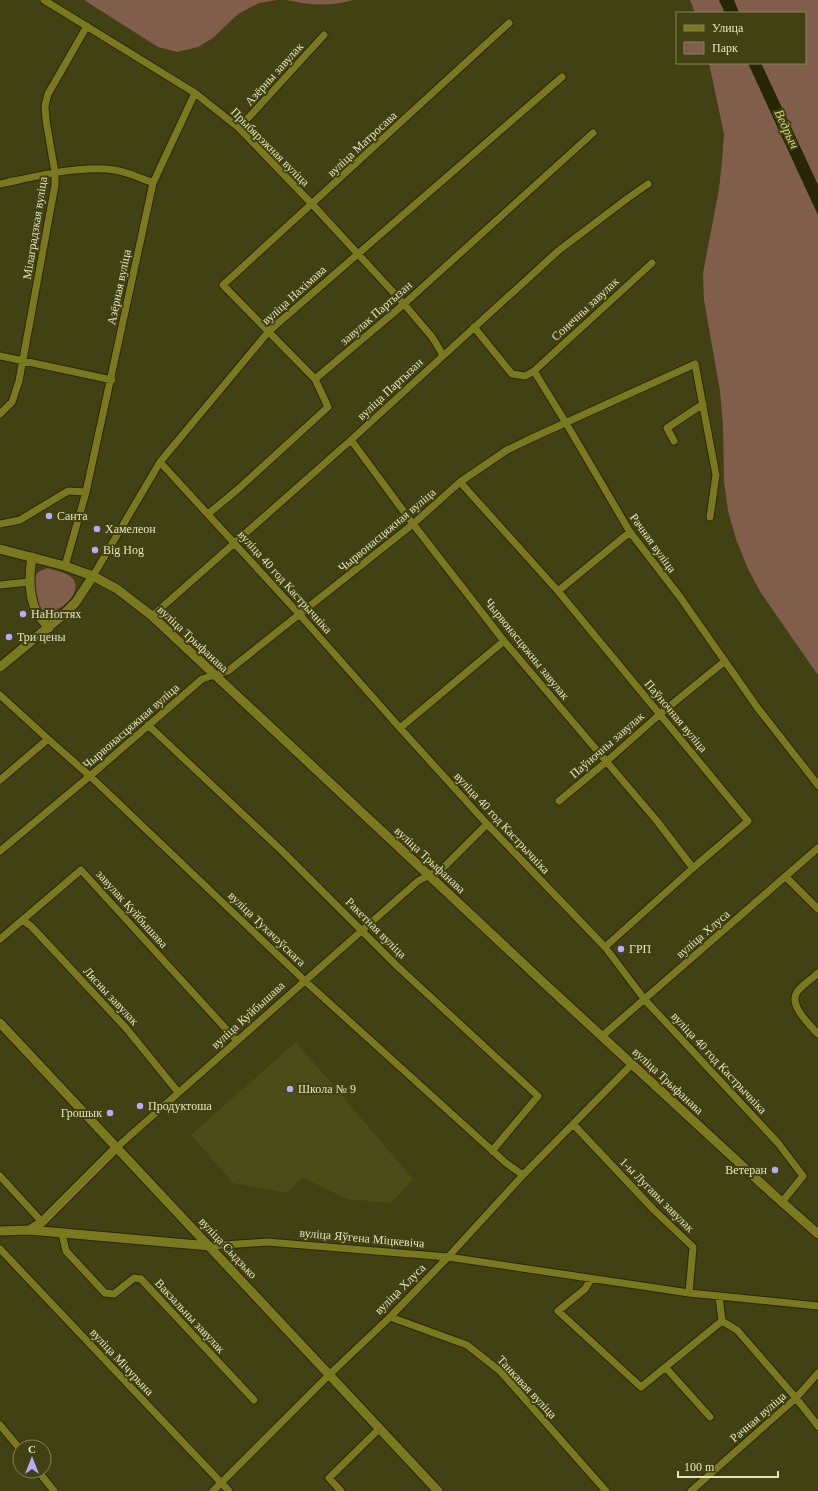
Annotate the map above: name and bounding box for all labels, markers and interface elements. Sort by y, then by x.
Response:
legend [676,12,806,64]
text: Улица [712,21,744,35]
street label: Азёрны завулак [242,39,306,108]
text: Парк [712,41,738,55]
street label: Прыбярэжная вуліца [228,105,313,190]
water label: Ведрыч [771,107,803,151]
street label: вуліца Матросава [324,108,400,180]
street label: Мілаградзкая вуліца [20,175,50,280]
street label: Азёрная вуліца [104,247,134,326]
street label: вуліца Нахімава [259,262,330,328]
street label: Сонечны завулак [548,274,622,344]
street label: завулак Партызан [337,278,415,348]
street label: вуліца Партызан [354,355,426,423]
street label: Чырвонасцяжная вуліца [335,485,439,575]
place label: Санта [57,509,88,523]
marker: Санта [44,511,54,521]
street label: Рачная вуліца [627,511,680,576]
place label: Хамелеон [105,522,156,536]
marker: Хамелеон [92,524,102,534]
street label: вуліца 40 год Кастрычніка [235,528,335,637]
place label: Big Hog [103,543,144,557]
marker: Big Hog [90,545,100,555]
street label: Чырвонасцяжны завулак [482,596,572,703]
street label: вуліца Трыфанава [155,603,232,676]
place label: НаНогтях [31,607,81,621]
marker: НаНогтях [18,609,28,619]
place label: Три цены [17,630,66,644]
marker: Три цены [4,632,14,642]
street label: Паўночная вуліца [642,677,711,756]
street label: Чырвонасцяжная вуліца [80,680,182,772]
street label: Паўночны завулак [567,709,647,781]
street label: вуліца 40 год Кастрычніка [451,769,553,877]
street label: вуліца Трыфанава [392,824,469,897]
street label: завулак Куйбышава [93,867,171,951]
street label: вуліца Тухачэўскага [225,889,309,970]
street label: Ракетная вуліца [343,895,410,962]
street label: вуліца Хлуса [673,907,733,961]
place label: ГРП [629,942,652,956]
marker: ГРП [616,944,626,954]
street label: Лясны завулак [81,964,142,1028]
street label: вуліца Куйбышава [208,978,288,1052]
street label: вуліца 40 год Кастрычніка [668,1009,770,1117]
street label: вуліца Трыфанава [630,1045,707,1118]
place label: Школа № 9 [298,1082,356,1096]
marker: Школа № 9 [285,1084,295,1094]
place label: Продуктоша [148,1099,212,1113]
marker: Продуктоша [135,1101,145,1111]
place label: Грошык [61,1106,102,1120]
marker: Грошык [105,1108,115,1118]
street label: 1-ы Лугавы завулак [617,1155,697,1235]
place label: Ветеран [725,1163,768,1177]
marker: Ветеран [770,1165,780,1175]
street label: вуліца Сыдзько [196,1214,260,1282]
street label: вуліца Яўгена Міцкевіча [299,1226,426,1250]
street label: вуліца Хлуса [372,1260,429,1317]
street label: Вакзальны завулак [152,1276,228,1356]
street label: вуліца Мічурына [87,1326,157,1399]
street label: Танкавая вуліца [494,1353,560,1422]
street label: Рачная вуліца [727,1388,789,1445]
north arrow [12,1439,52,1479]
text: С [28,1443,36,1455]
scale bar [678,1453,778,1479]
text: 100 m [684,1460,715,1474]

